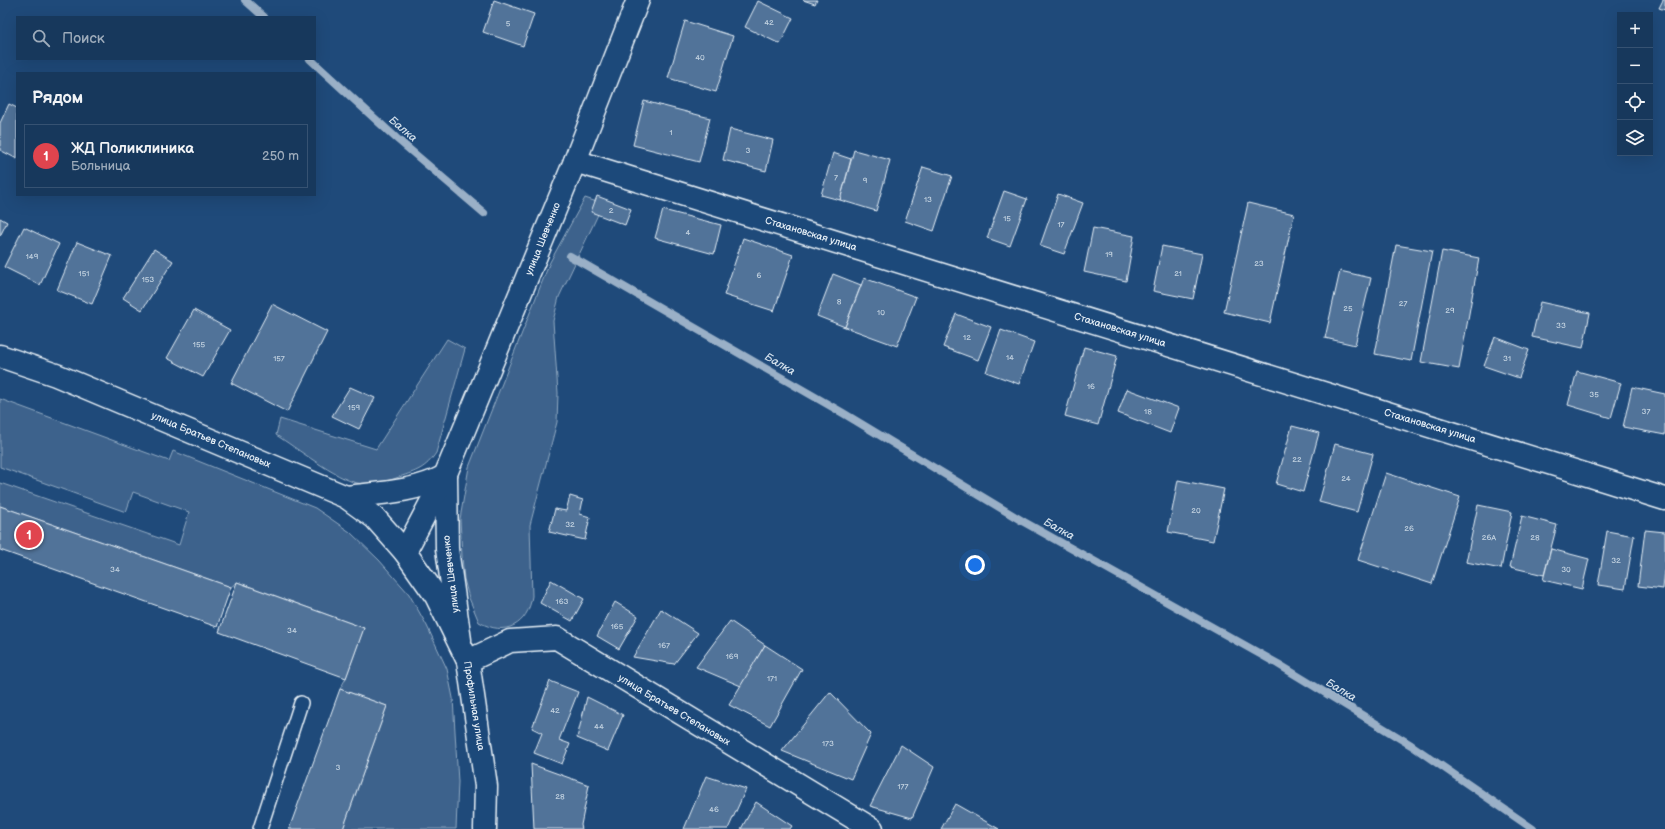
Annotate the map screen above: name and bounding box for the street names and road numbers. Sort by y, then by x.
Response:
street label: улица Шевченко [523,201,563,277]
street label: Стахановская улица [764,214,858,254]
street label: Стахановская улица [1073,310,1167,350]
street label: Стахановская улица [1383,406,1477,446]
street label: улица Братьев Степановых [150,409,273,471]
street label: улица Шевченко [440,535,462,613]
street label: Профильная улица [461,660,487,752]
street label: улица Братьев Степановых [616,672,733,748]

